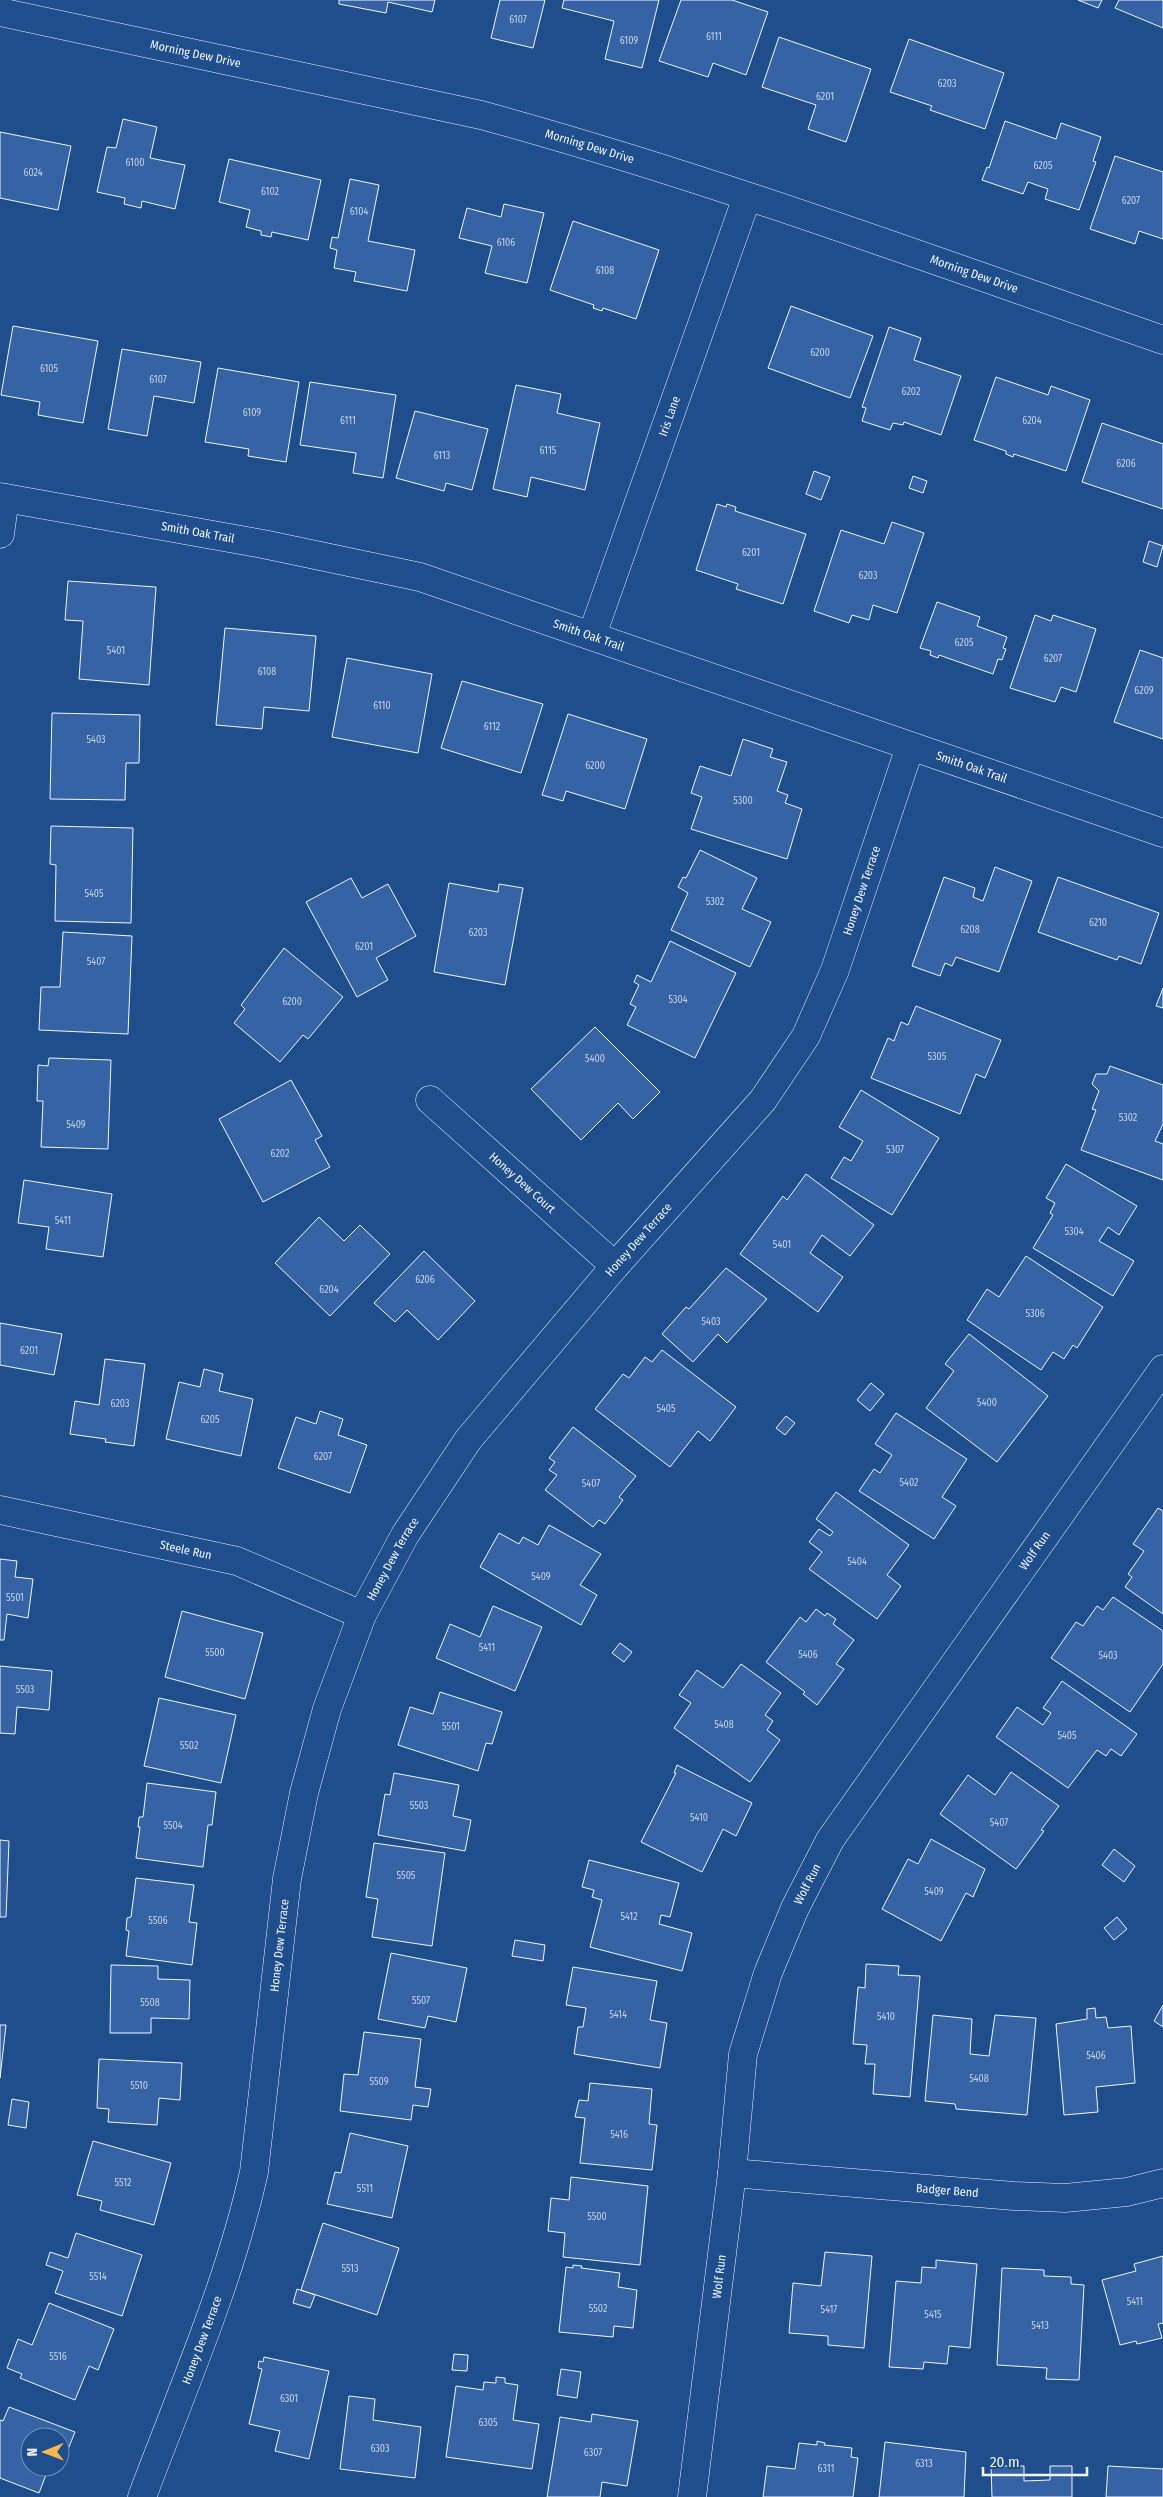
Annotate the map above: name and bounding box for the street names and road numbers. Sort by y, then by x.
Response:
street label: Morning Dew Drive [149,37,242,70]
street label: Morning Dew Drive [543,126,636,166]
street label: Morning Dew Drive [928,252,1020,296]
street label: Iris Lane [656,394,683,438]
street label: Smith Oak Trail [160,519,236,546]
street label: Smith Oak Trail [551,616,626,654]
street label: Smith Oak Trail [934,748,1009,786]
street label: Honey Dew Terrace [840,844,883,937]
street label: Honey Dew Court [486,1149,558,1216]
street label: Honey Dew Terrace [602,1200,675,1279]
street label: Honey Dew Terrace [364,1515,422,1603]
street label: Wolf Run [1016,1529,1053,1573]
street label: Steele Run [159,1538,213,1562]
street label: Wolf Run [791,1861,824,1907]
street label: Honey Dew Terrace [267,1898,292,1993]
street label: Badger Bend [916,2181,979,2200]
street label: Wolf Run [710,2254,729,2299]
street label: Honey Dew Terrace [179,2294,225,2386]

